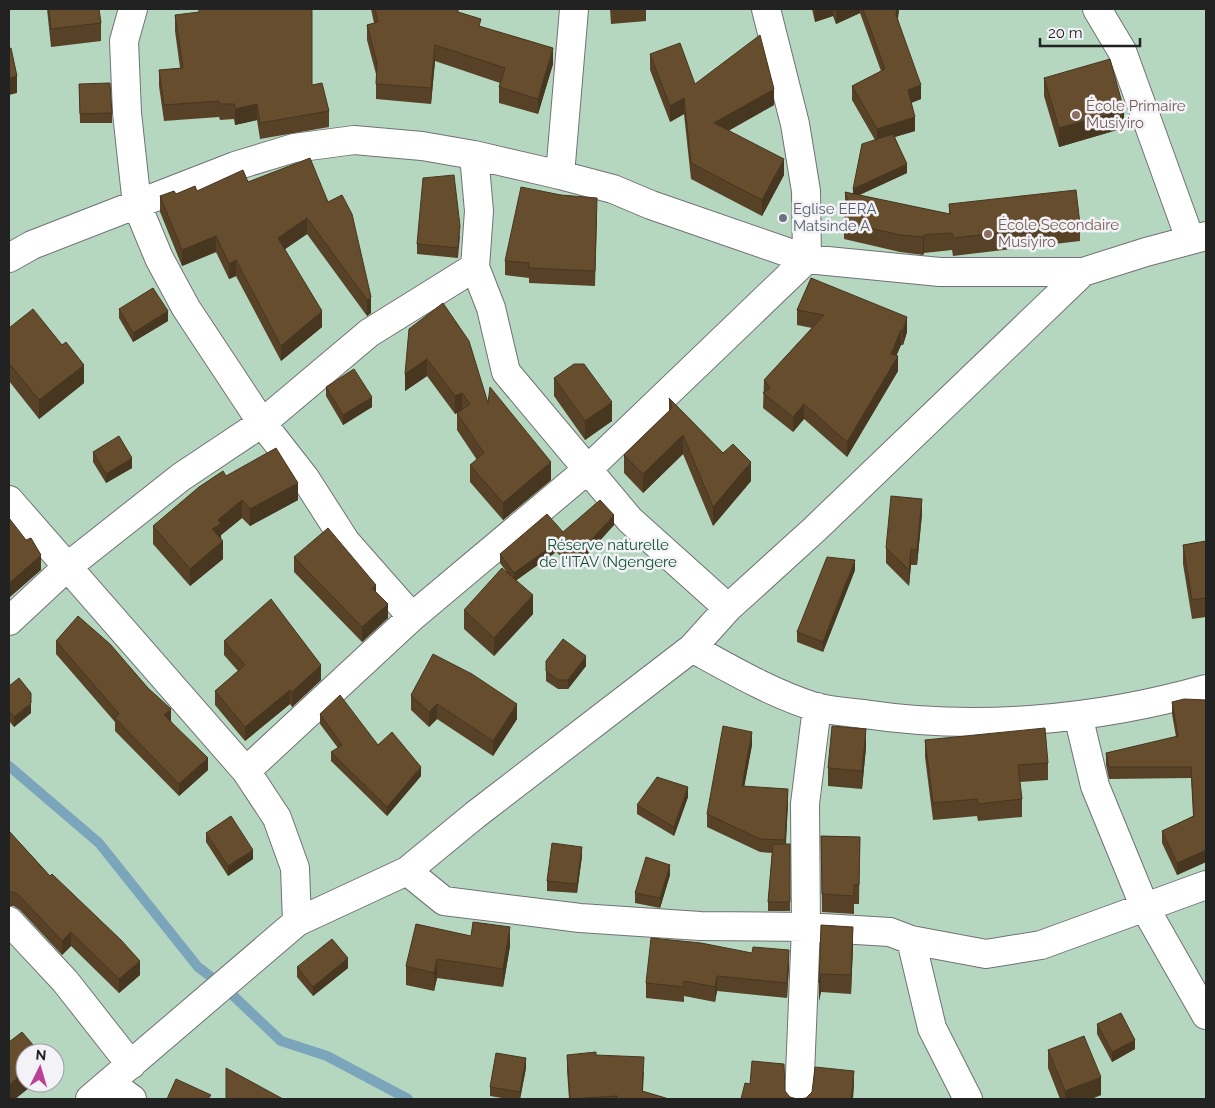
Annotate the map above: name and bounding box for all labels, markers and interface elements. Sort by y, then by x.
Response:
scale bar [1040,15,1140,47]
text: 20 m [1048,24,1083,42]
place label: École Primaire Musiyiro [1086,97,1186,132]
marker: École Primaire Musiyiro [1070,109,1082,121]
place label: Eglise EERA Matsinde A [793,200,877,235]
marker: Eglise EERA Matsinde A [777,212,789,224]
place label: École Secondaire Musiyiro [998,216,1119,251]
marker: École Secondaire Musiyiro [982,228,994,240]
park label: Réserve naturelle de l'ITAV (Ngengere [539,536,677,571]
north arrow [15,1043,65,1093]
text: N [35,1047,47,1063]

